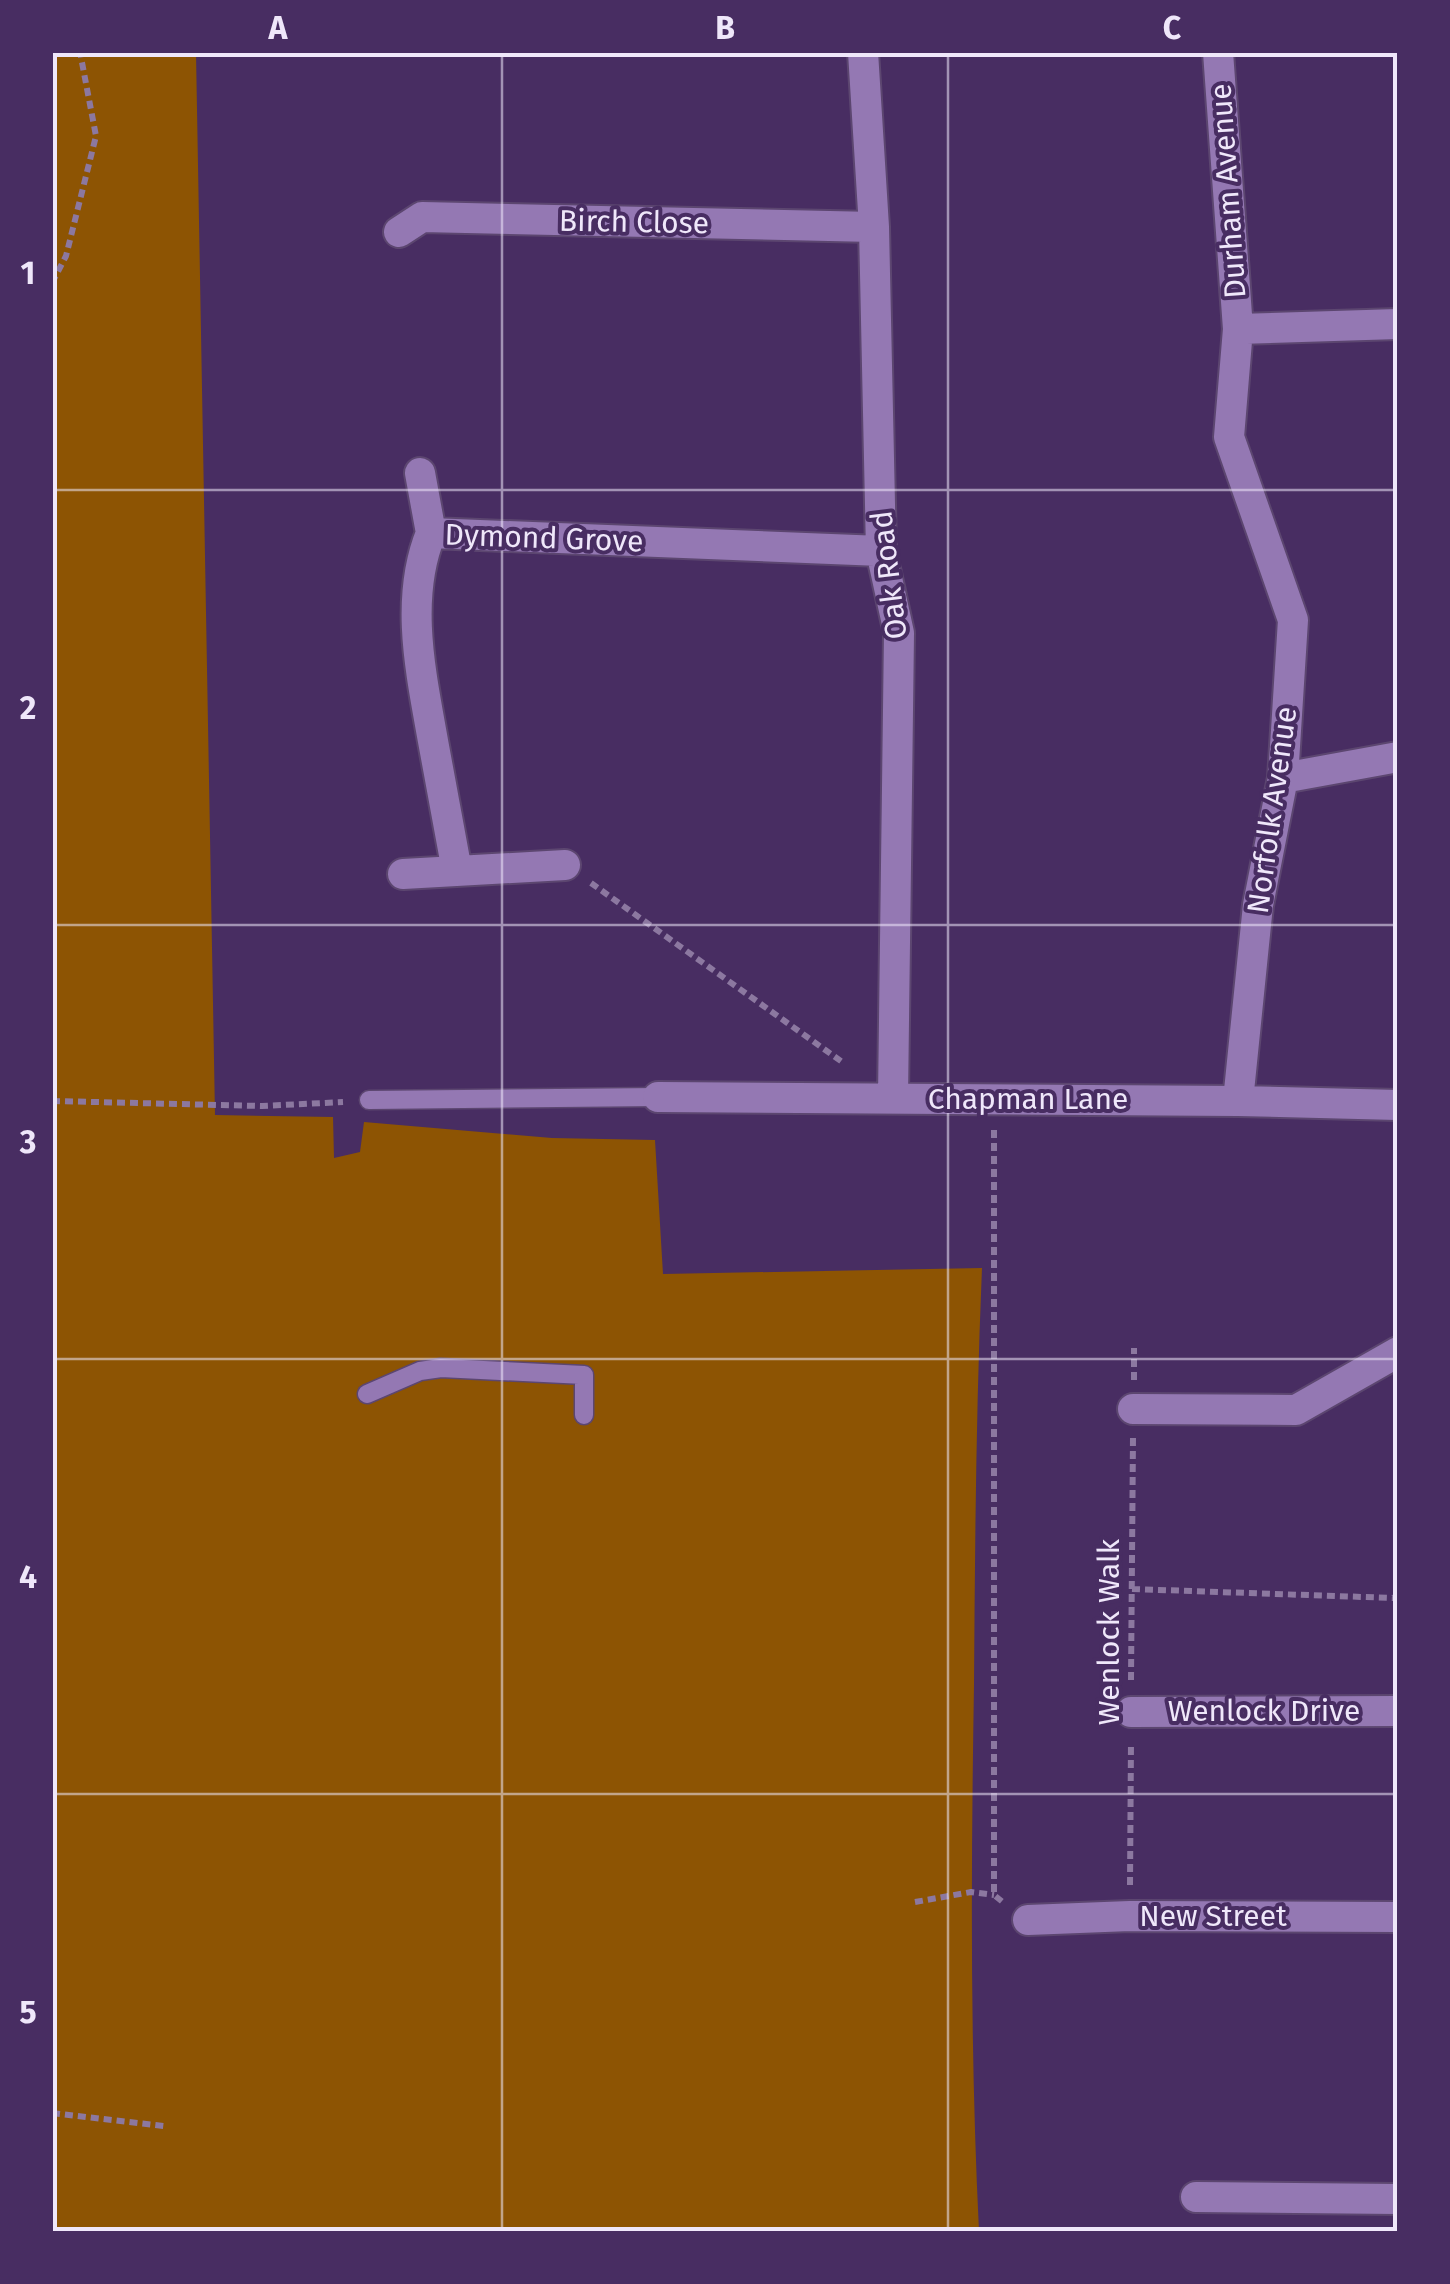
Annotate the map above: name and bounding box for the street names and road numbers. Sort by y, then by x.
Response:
street label: Durham Avenue [1203,82,1253,300]
street label: Birch Close [559,203,709,241]
street label: Oak Road [863,509,915,641]
street label: Dymond Grove [444,517,644,559]
street label: Norfolk Avenue [1240,704,1304,916]
street label: Chapman Lane [928,1081,1128,1117]
street label: Wenlock Walk [1091,1538,1127,1725]
street label: Wenlock Drive [1168,1693,1360,1729]
street label: New Street [1139,1898,1287,1934]

